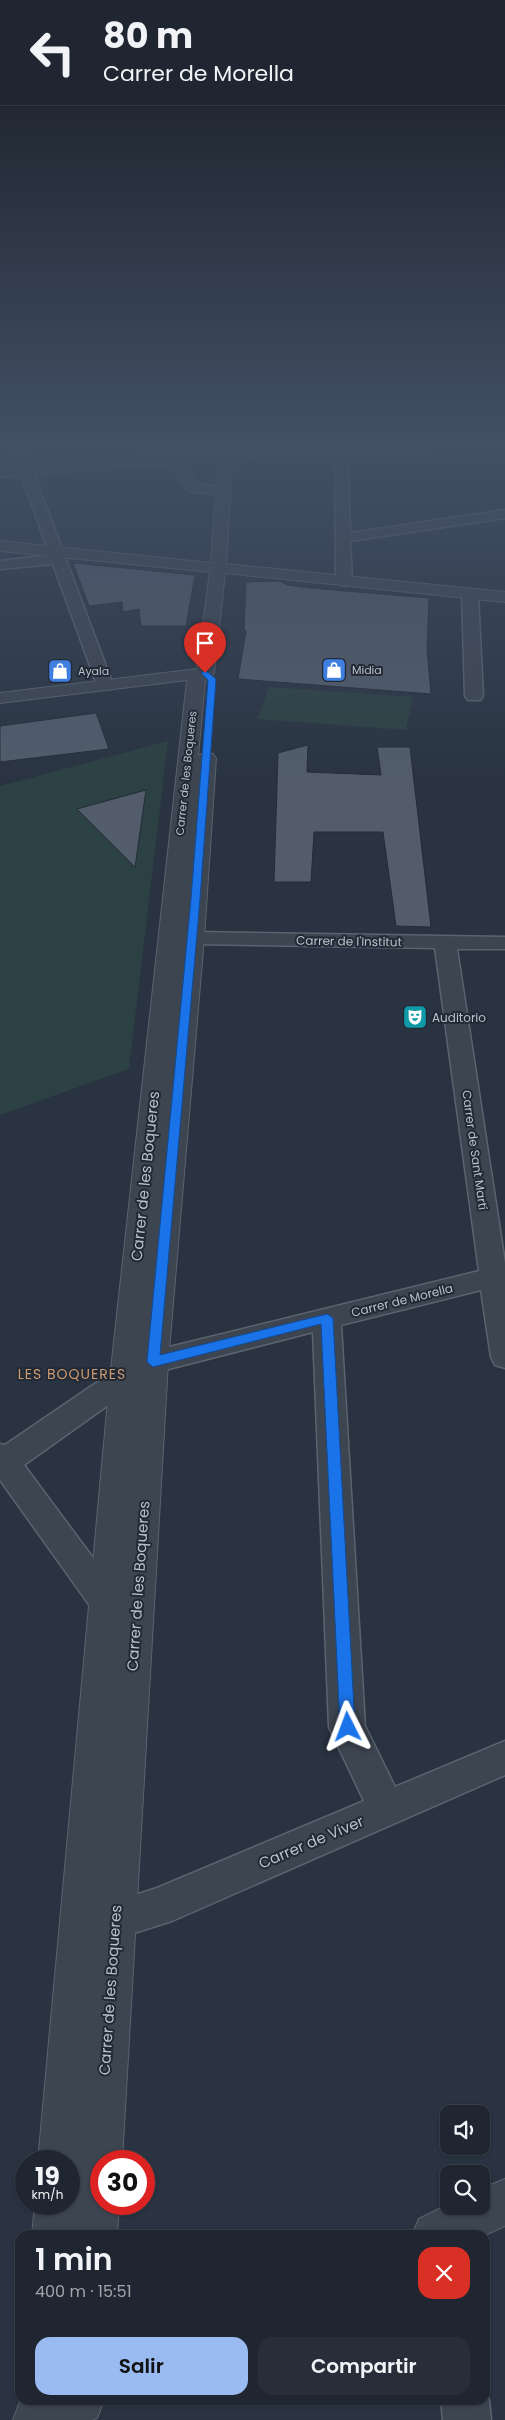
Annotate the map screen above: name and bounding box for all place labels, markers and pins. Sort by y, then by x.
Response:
pin [184,622,226,673]
shop icon: Midia [321,657,347,683]
shop icon: Ayala [47,658,73,684]
place label: Midia [352,662,382,678]
place label: Ayala [78,663,109,679]
theatre icon: Auditorio [402,1004,428,1030]
place label: Auditorio [432,1009,486,1026]

